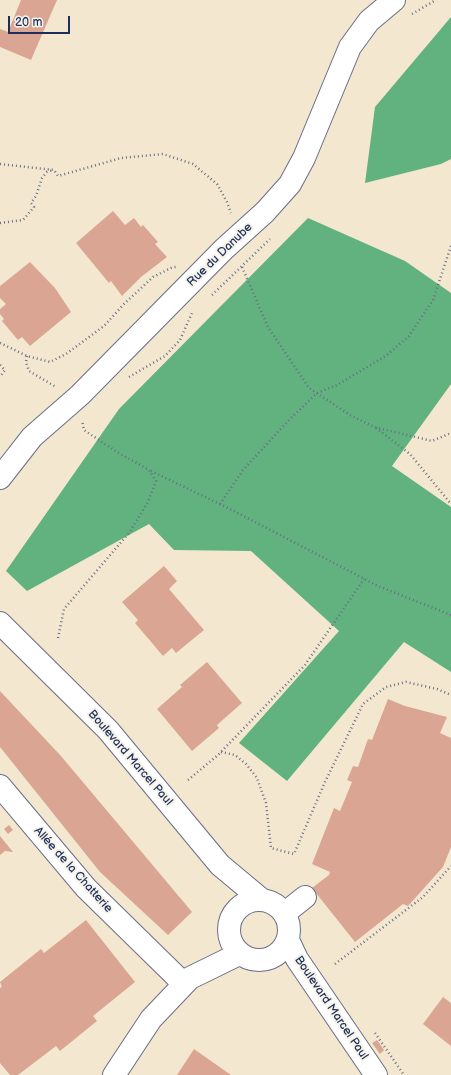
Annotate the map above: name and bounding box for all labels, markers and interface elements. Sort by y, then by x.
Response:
scale bar [10,8,72,34]
text: 20 m [15,15,42,30]
street label: Rue du Danube [184,220,256,290]
street label: Boulevard Marcel Paul [85,707,175,809]
street label: Allée de la Chatterie [31,824,115,916]
street label: Boulevard Marcel Paul [291,954,371,1062]

